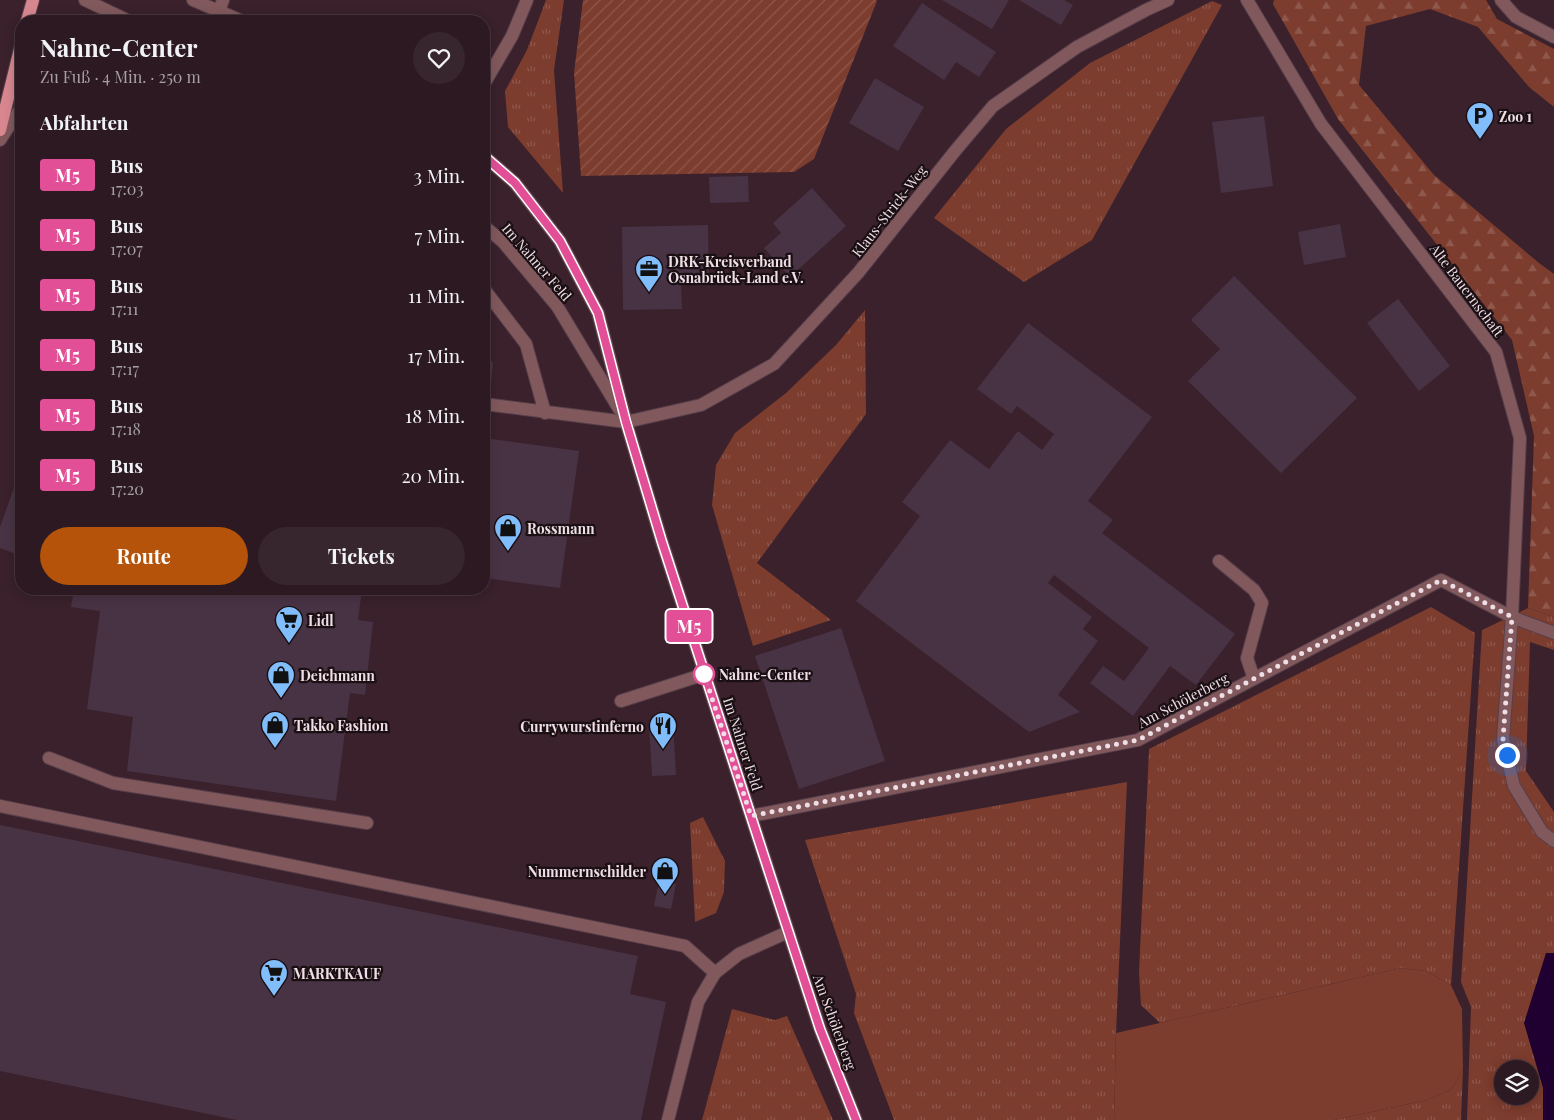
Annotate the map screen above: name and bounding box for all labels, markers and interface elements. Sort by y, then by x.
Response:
text: Nahne-Center [40,31,197,63]
button: heart [413,32,465,84]
text: Zu Fuß · 4 Min. · 250 m [40,66,201,87]
parking icon: Zoo 1 [1465,101,1495,140]
place label: Zoo 1 [1499,107,1532,126]
text: Abfahrten [40,109,129,135]
text: Bus [110,152,143,178]
street label: Klaus-Strick-Weg [847,161,931,261]
text: 3 Min. [413,162,465,188]
text: M5 [55,163,80,187]
text: 17:03 [110,178,144,199]
text: Bus [110,212,143,238]
street label: Im Nahner Feld [498,219,576,305]
text: 7 Min. [415,222,465,248]
text: M5 [55,223,80,247]
text: 17:07 [110,238,143,259]
street label: Alte Bauernschaft [1425,239,1509,341]
place label: DRK-Kreisverband Osnabrück-Land e.V. [668,252,804,287]
office icon: DRK-Kreisverband Osnabrück-Land e.V. [634,254,664,293]
text: Bus [110,272,143,298]
text: 11 Min. [408,282,465,308]
text: M5 [55,283,80,307]
text: 17:11 [110,298,139,319]
text: Bus [110,332,143,358]
text: 17 Min. [407,342,465,368]
text: M5 [55,343,80,367]
text: 17:17 [110,358,139,379]
text: Bus [110,392,143,418]
text: 18 Min. [405,402,465,428]
text: M5 [55,403,80,427]
text: 17:18 [110,418,141,439]
text: Bus [110,452,143,478]
text: 20 Min. [402,462,465,488]
text: M5 [55,463,80,487]
text: 17:20 [110,478,144,499]
shop icon: Rossmann [493,513,523,552]
place label: Rossmann [527,519,595,538]
button: Route [40,527,248,585]
button: Tickets [258,527,465,585]
supermarket icon: Lidl [274,605,304,644]
line badge: M5 [666,610,712,642]
place label: Lidl [308,611,334,630]
text: M5 [677,614,701,638]
shop icon: Deichmann [266,660,296,699]
marker: Nahne-Center [693,663,715,685]
place label: Nahne-Center [719,665,811,684]
place label: Deichmann [300,666,375,685]
street label: Am Schölerberg [1133,668,1232,732]
street label: Im Nahner Feld [719,695,767,793]
shop icon: Takko Fashion [260,710,290,749]
restaurant icon: Currywurstinferno [648,711,678,750]
place label: Takko Fashion [294,716,389,735]
place label: Currywurstinferno [520,717,644,736]
your location [1495,743,1520,768]
shop icon: Nummernschilder [650,856,680,895]
place label: Nummernschilder [528,862,646,881]
supermarket icon: MARKTKAUF [259,958,289,997]
place label: MARKTKAUF [293,964,381,983]
street label: Am Schölerberg [809,971,861,1073]
map controls [1494,1060,1539,1105]
button: layers [1494,1060,1539,1105]

